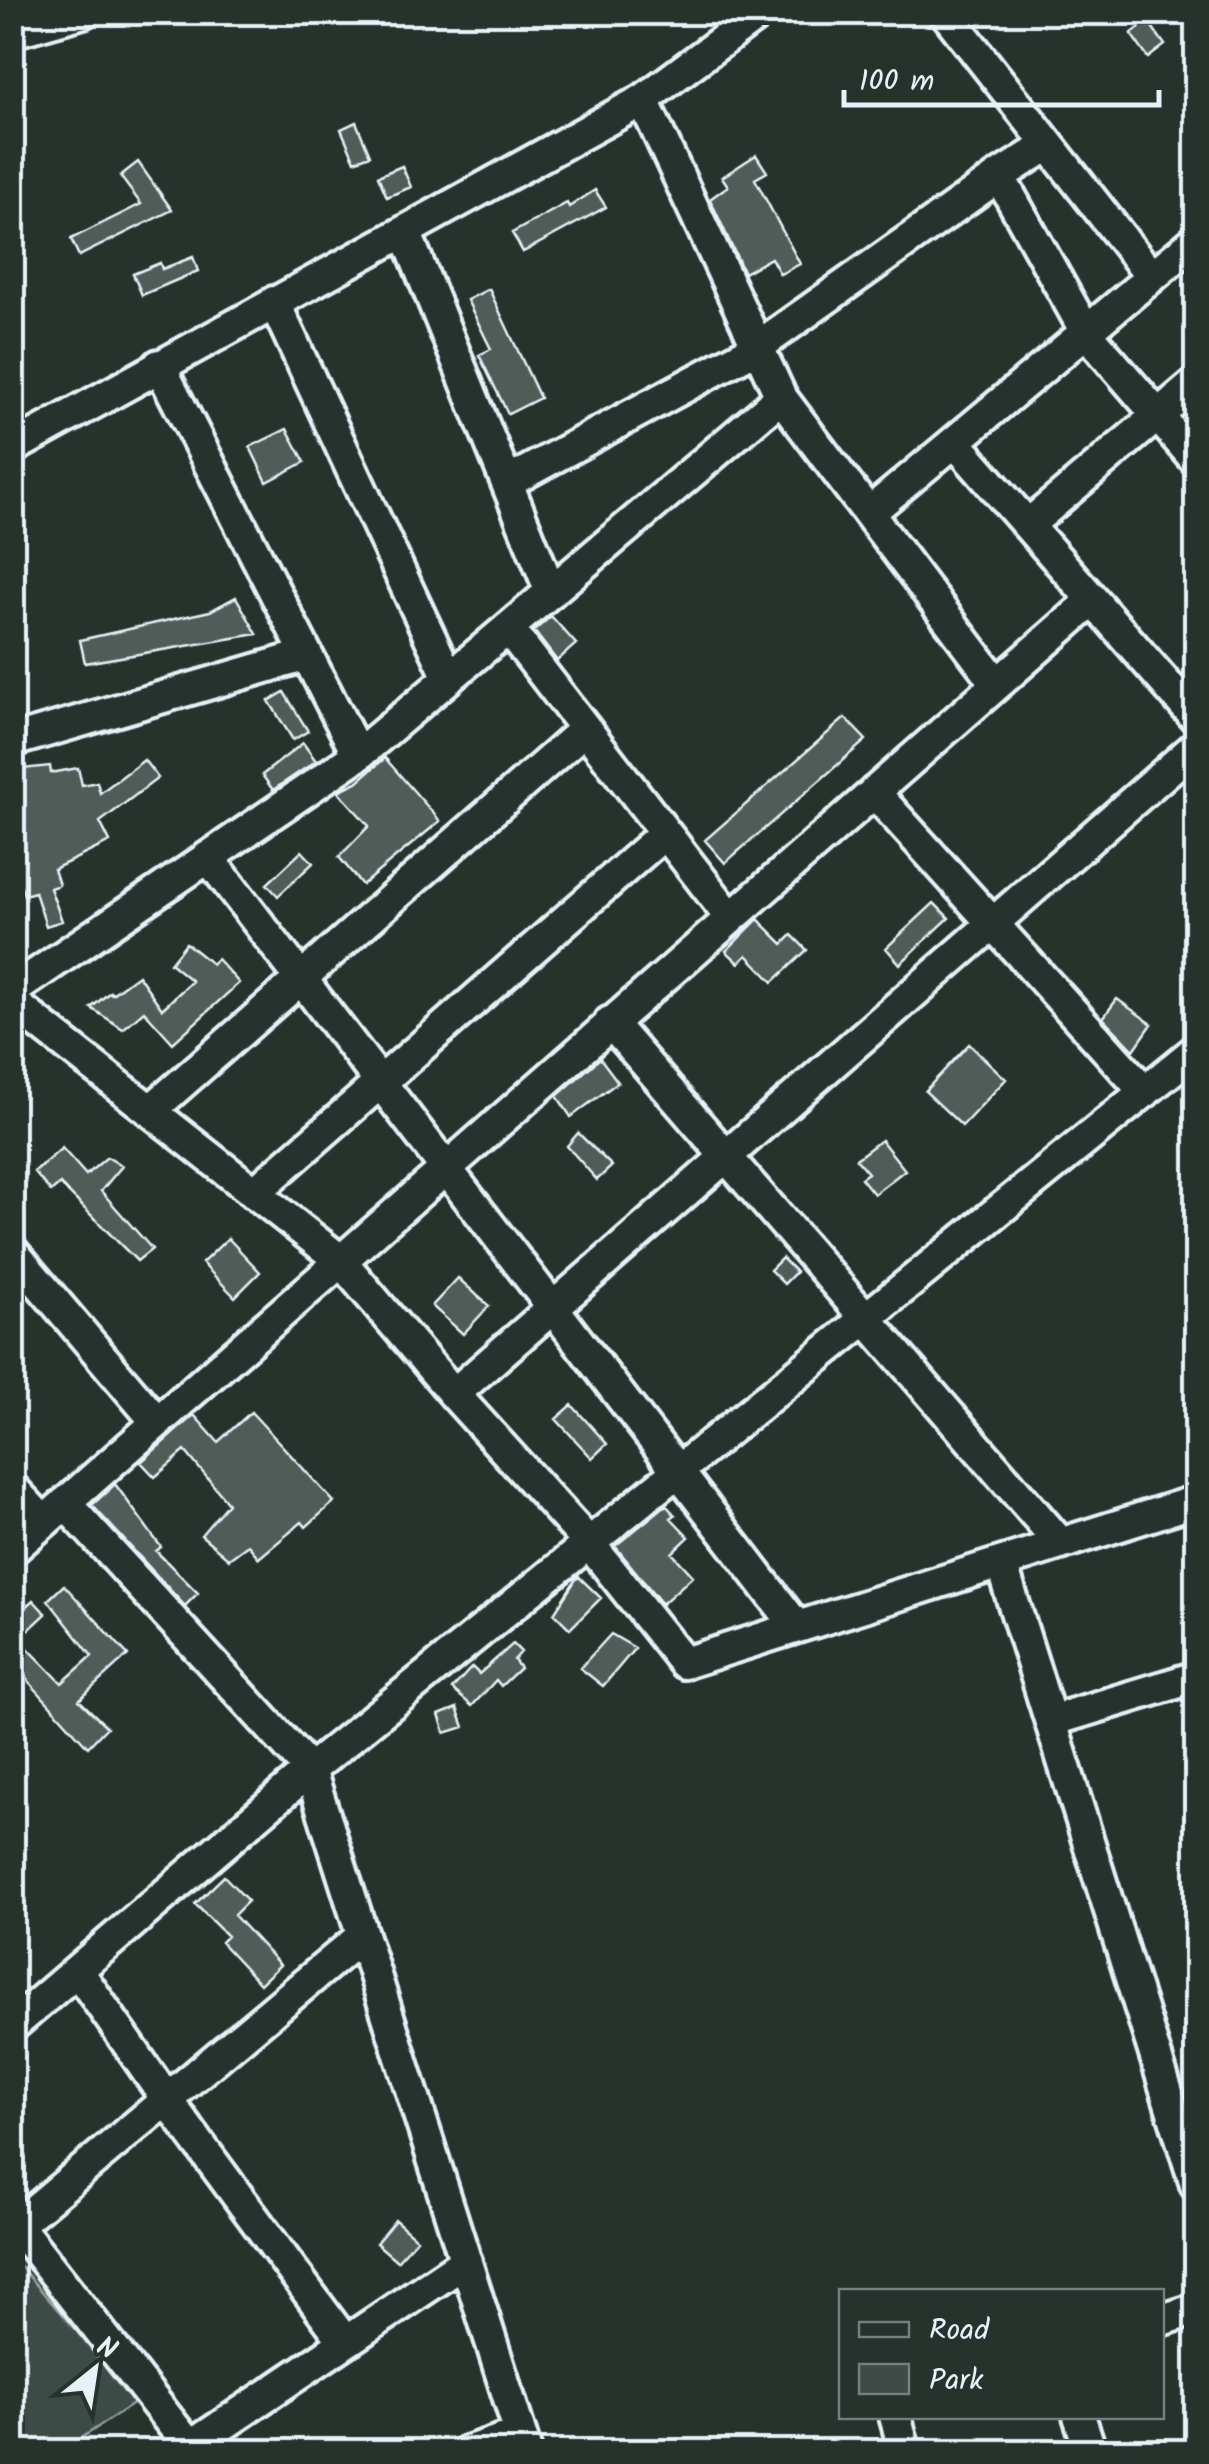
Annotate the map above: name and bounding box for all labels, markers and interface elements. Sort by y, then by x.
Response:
scale bar [844,45,1159,107]
text: 100 m [859,58,934,106]
legend [839,2289,1164,2419]
text: Road [929,2307,990,2355]
north arrow [45,2319,145,2419]
text: N [87,2326,125,2374]
text: Park [929,2357,984,2405]

